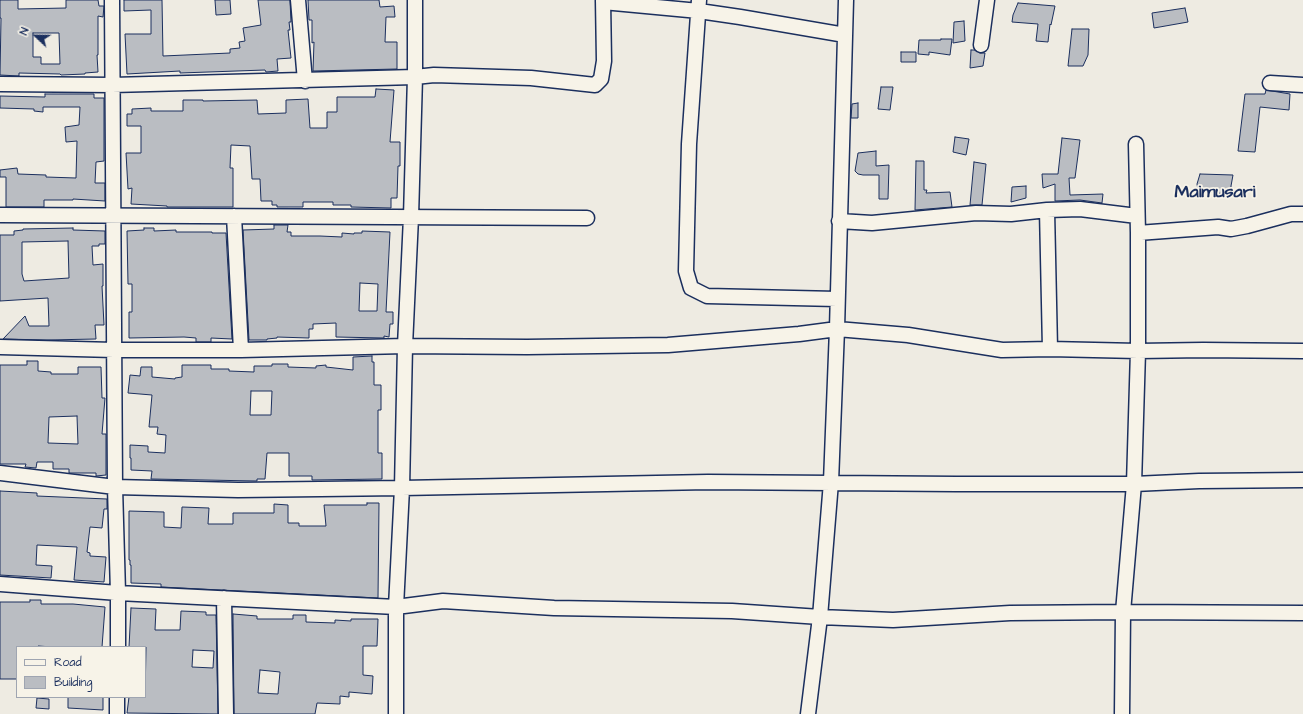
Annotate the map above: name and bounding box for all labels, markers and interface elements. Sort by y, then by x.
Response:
north arrow [16,16,56,56]
text: N [16,25,33,37]
district label: Maimusari [1175,182,1255,204]
legend [16,646,146,698]
text: Road [54,654,82,671]
text: Building [54,674,92,691]

